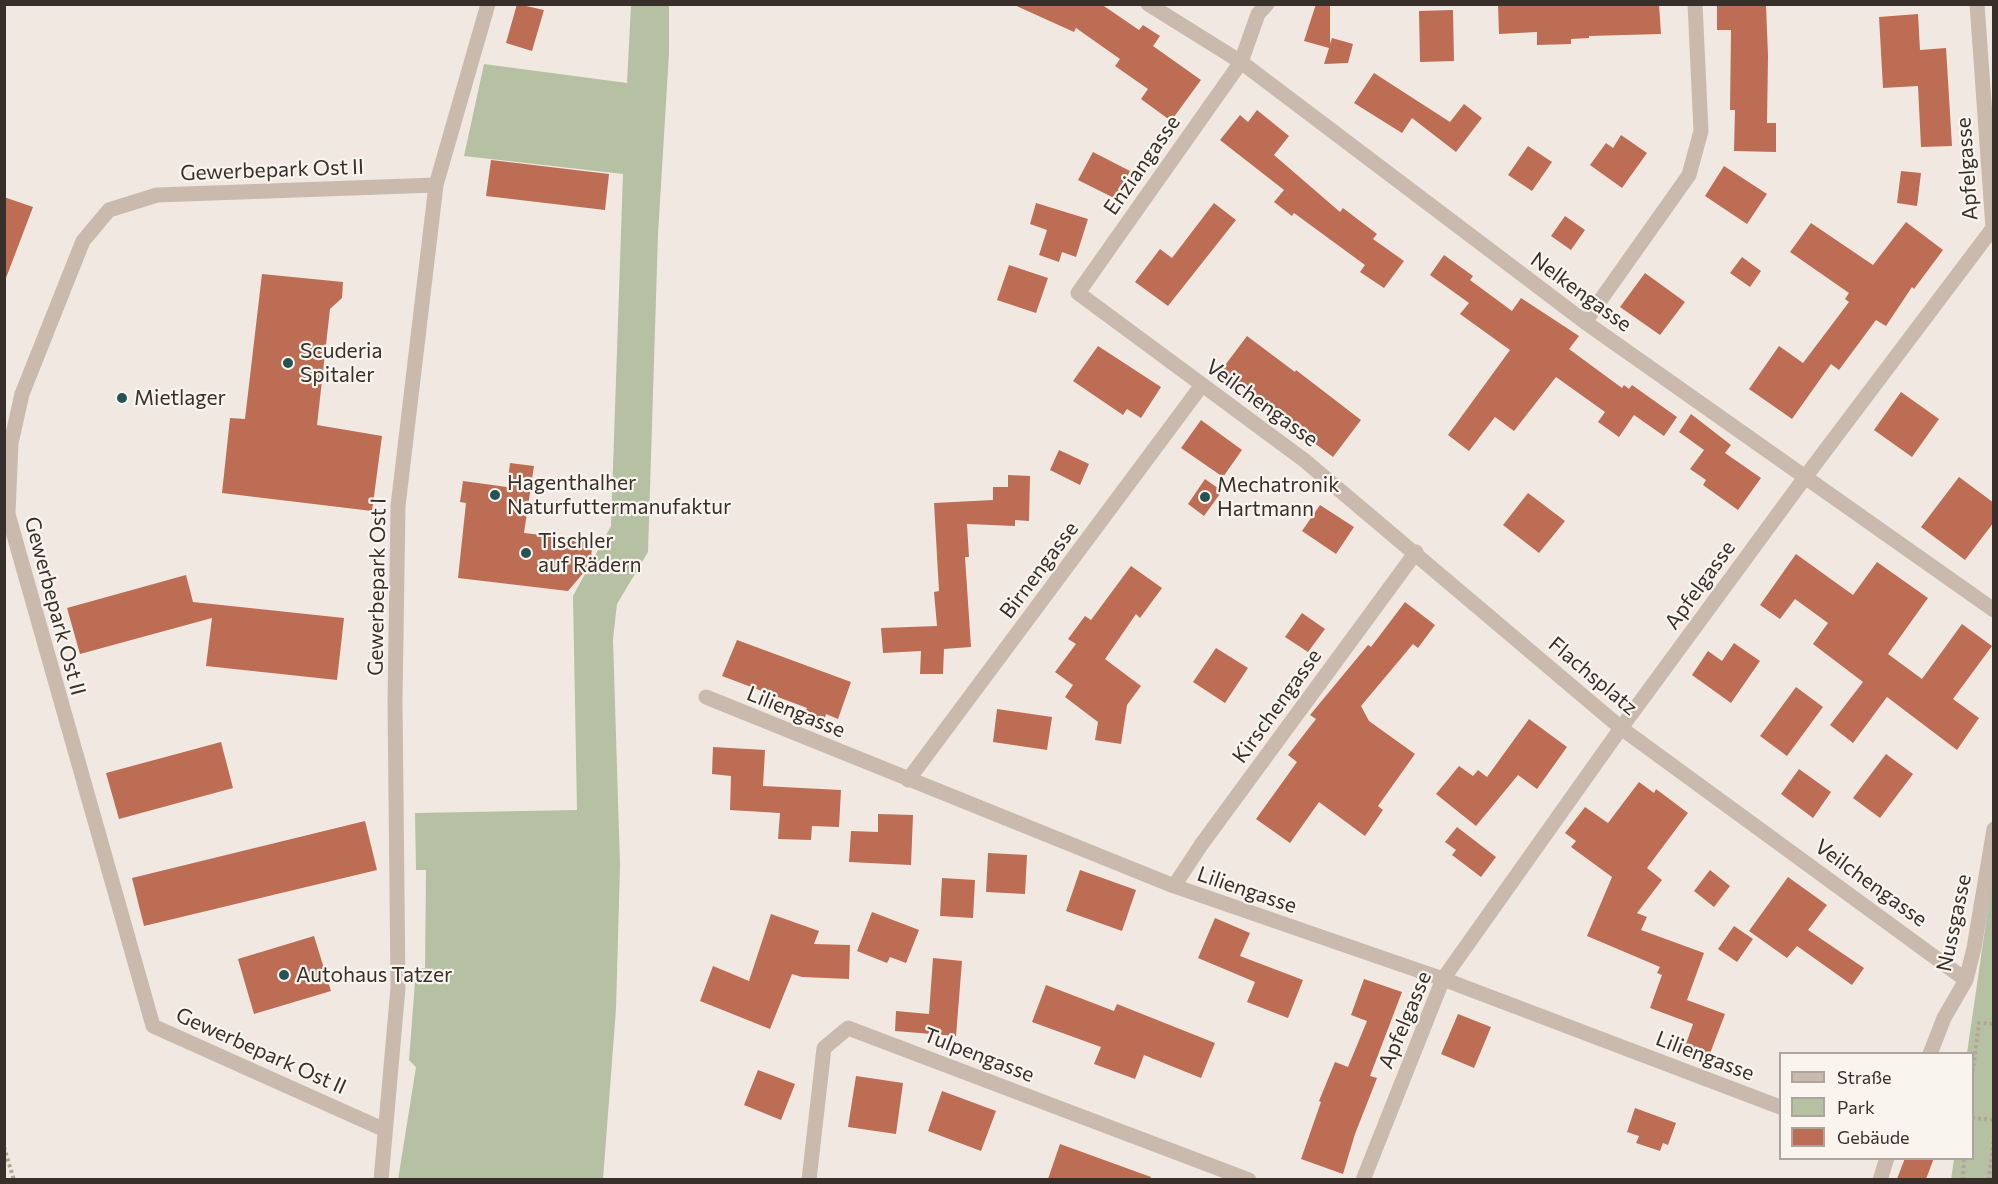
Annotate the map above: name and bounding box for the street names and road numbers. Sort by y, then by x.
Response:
street label: Enziangasse [1098,110,1186,220]
street label: Apfelgasse [1951,117,1983,221]
street label: Gewerbepark Ost II [180,154,364,186]
street label: Nelkengasse [1526,247,1636,337]
street label: Veilchengasse [1201,354,1323,452]
street label: Gewerbepark Ost I [363,498,391,676]
street label: Gewerbepark Ost II [19,514,91,698]
street label: Birnengasse [994,517,1084,623]
street label: Apfelgasse [1659,536,1741,634]
street label: Flachsplatz [1543,632,1643,720]
street label: Kirschengasse [1227,644,1327,768]
street label: Liliengasse [743,681,849,743]
street label: Veilchengasse [1810,834,1932,932]
street label: Liliengasse [1194,861,1300,919]
street label: Nussgasse [1931,872,1977,974]
street label: Apfelgasse [1373,968,1437,1072]
street label: Gewerbepark Ost II [172,1002,350,1100]
street label: Tulpengasse [920,1022,1038,1088]
street label: Liliengasse [1652,1026,1758,1086]

